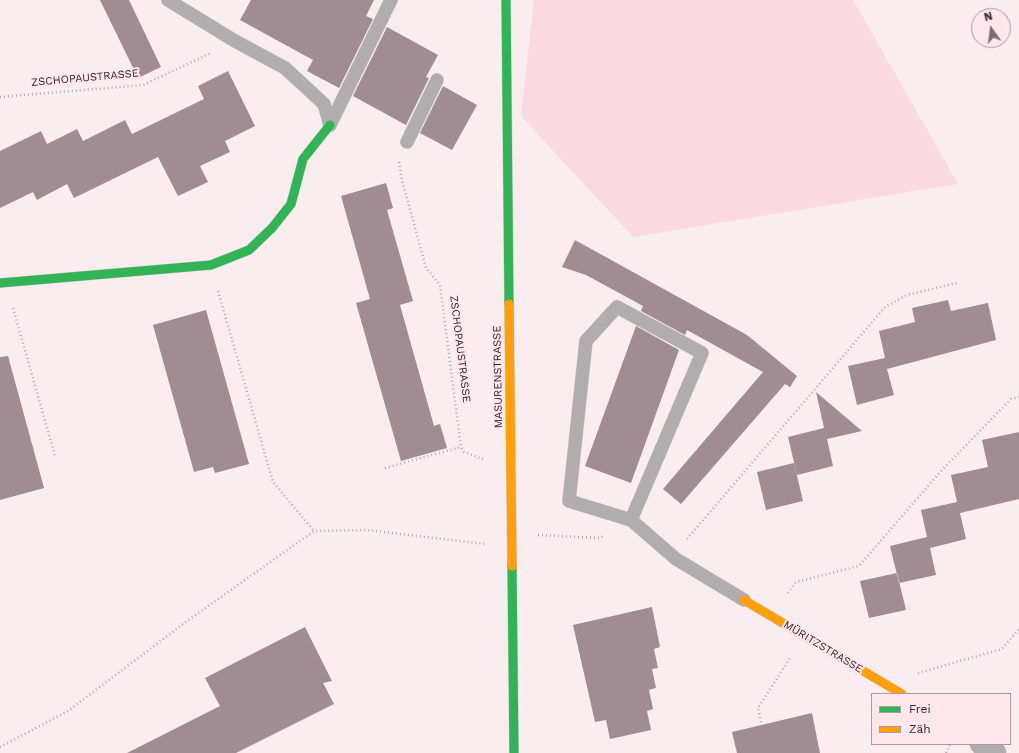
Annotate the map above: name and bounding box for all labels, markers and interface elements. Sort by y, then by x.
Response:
north arrow [971,8,1011,48]
text: N [983,10,994,24]
street label: ZSCHOPAUSTRASSE [31,67,139,89]
street label: ZSCHOPAUSTRASSE [447,295,473,403]
street label: MASURENSTRASSE [491,326,505,428]
street label: MÜRITZSTRASSE [781,618,865,676]
legend [871,693,1011,745]
text: Frei [909,702,931,716]
text: Zäh [909,722,931,736]

